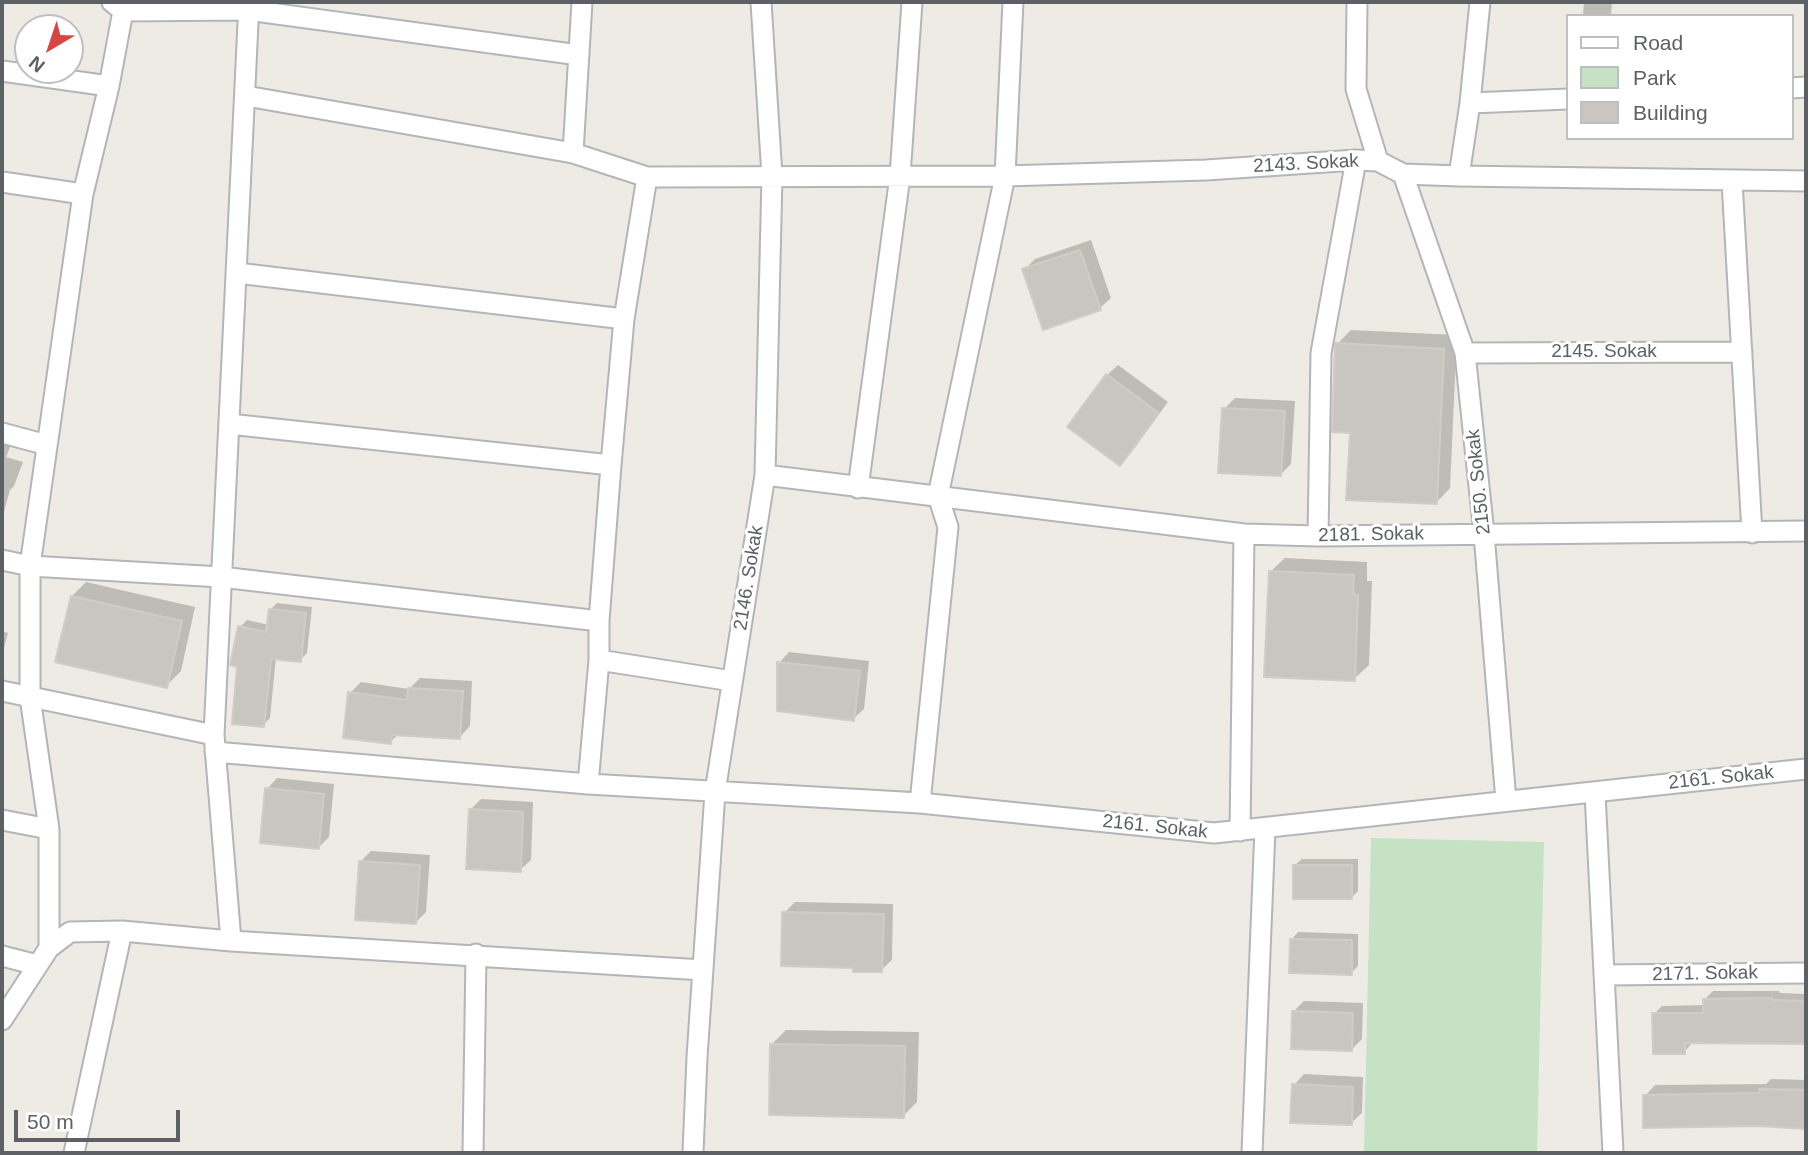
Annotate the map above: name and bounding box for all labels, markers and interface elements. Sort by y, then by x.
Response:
north arrow [14,14,84,84]
legend [1566,14,1794,140]
text: Road [1633,31,1683,54]
text: N [25,52,49,77]
text: Park [1633,66,1676,89]
text: Building [1633,101,1708,124]
street label: 2143. Sokak [1253,150,1359,178]
street label: 2145. Sokak [1551,341,1657,363]
street label: 2150. Sokak [1462,428,1496,536]
street label: 2181. Sokak [1318,523,1424,547]
street label: 2146. Sokak [729,524,769,632]
street label: 2161. Sokak [1667,761,1775,795]
street label: 2161. Sokak [1101,810,1209,844]
street label: 2171. Sokak [1652,962,1758,986]
scale bar [18,1096,184,1140]
text: 50 m [27,1110,74,1133]

